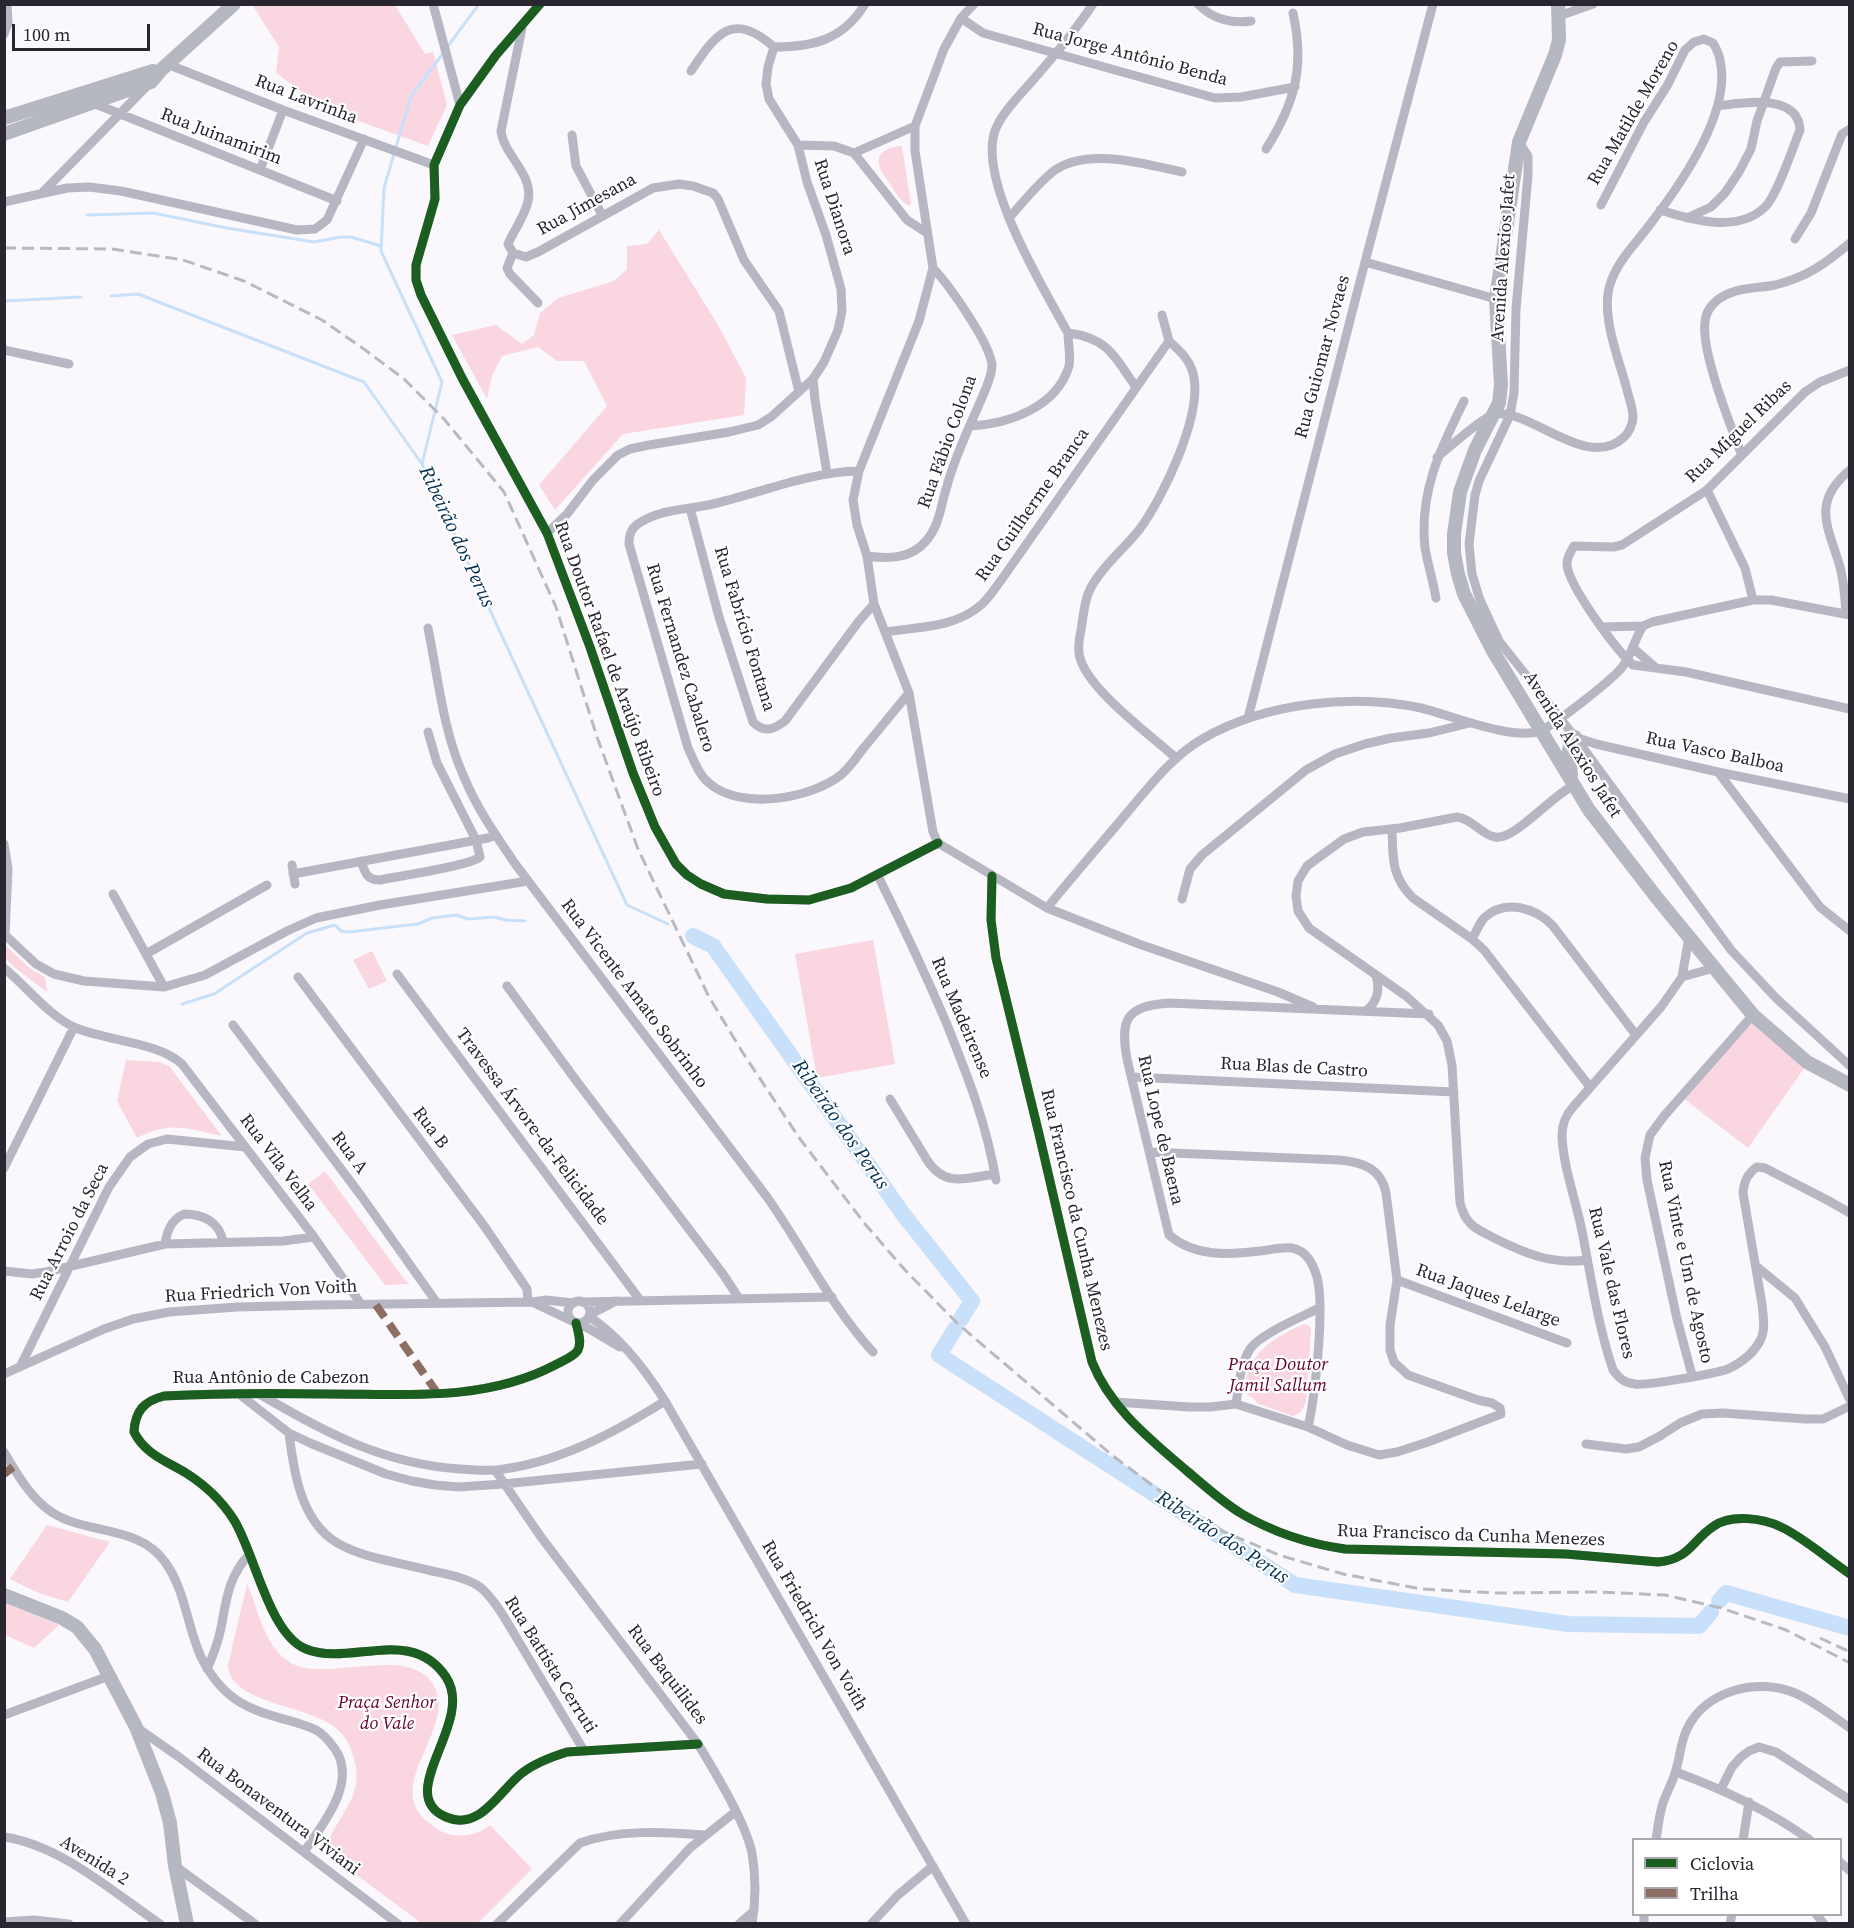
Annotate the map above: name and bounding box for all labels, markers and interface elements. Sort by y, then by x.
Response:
scale bar [15,12,153,50]
street label: Rua Jorge Antônio Benda [1030,19,1230,91]
text: 100 m [23,22,70,47]
street label: Rua Matilde Moreno [1584,37,1684,189]
street label: Rua Lavrinha [252,71,360,129]
street label: Rua Juinamirim [157,104,285,170]
street label: Rua Dianora [808,156,860,258]
street label: Rua Jimesana [534,169,640,241]
street label: Avenida Alexios Jafet [1487,173,1521,343]
street label: Rua Guiomar Novaes [1291,273,1355,441]
street label: Rua Fábio Colona [914,372,982,512]
street label: Rua Miguel Ribas [1681,376,1797,488]
street label: Rua Guilherme Branca [972,424,1094,586]
water label: Ribeirão dos Perus [413,463,499,611]
street label: Rua Doutor Rafael de Araújo Ribeiro [549,518,669,800]
street label: Rua Fabrício Fontana [709,544,779,714]
street label: Rua Fernandez Cabalero [641,561,719,755]
street label: Avenida Alexios Jafet [1518,668,1626,822]
street label: Rua Vasco Balboa [1644,728,1786,778]
street label: Rua Vicente Amato Sobrinho [556,895,712,1093]
street label: Rua Madeirense [926,954,996,1082]
street label: Travessa Árvore-da-Felicidade [451,1024,613,1230]
street label: Rua Lope de Baena [1132,1053,1188,1207]
street label: Rua Blas de Castro [1220,1053,1368,1083]
water label: Ribeirão dos Perus [786,1055,894,1195]
street label: Rua Francisco da Cunha Menezes [1035,1087,1117,1353]
street label: Rua B [407,1103,453,1153]
street label: Rua Vila Velha [234,1110,322,1216]
street label: Rua A [326,1128,372,1178]
street label: Rua Vinte e Um de Agosto [1653,1159,1717,1365]
street label: Rua Arroio da Seca [26,1160,114,1304]
street label: Rua Vale das Flores [1583,1205,1639,1361]
street label: Rua Jaques Lelarge [1413,1260,1563,1332]
street label: Rua Friedrich Von Voith [164,1276,358,1308]
park label: Praça Doutor Jamil Sallum [1228,1354,1328,1396]
street label: Rua Antônio de Cabezon [173,1367,369,1389]
water label: Ribeirão dos Perus [1151,1486,1293,1590]
street label: Rua Francisco da Cunha Menezes [1337,1521,1605,1551]
street label: Rua Friedrich Von Voith [756,1537,872,1715]
street label: Rua Battista Cerruti [499,1592,601,1738]
street label: Rua Baquilides [622,1621,712,1729]
park label: Praça Senhor do Vale [338,1692,436,1734]
street label: Rua Bonaventura Viviani [192,1744,364,1880]
street label: Avenida 2 [55,1831,133,1891]
legend [1632,1838,1842,1916]
text: Ciclovia [1690,1851,1754,1876]
text: Trilha [1690,1881,1739,1906]

